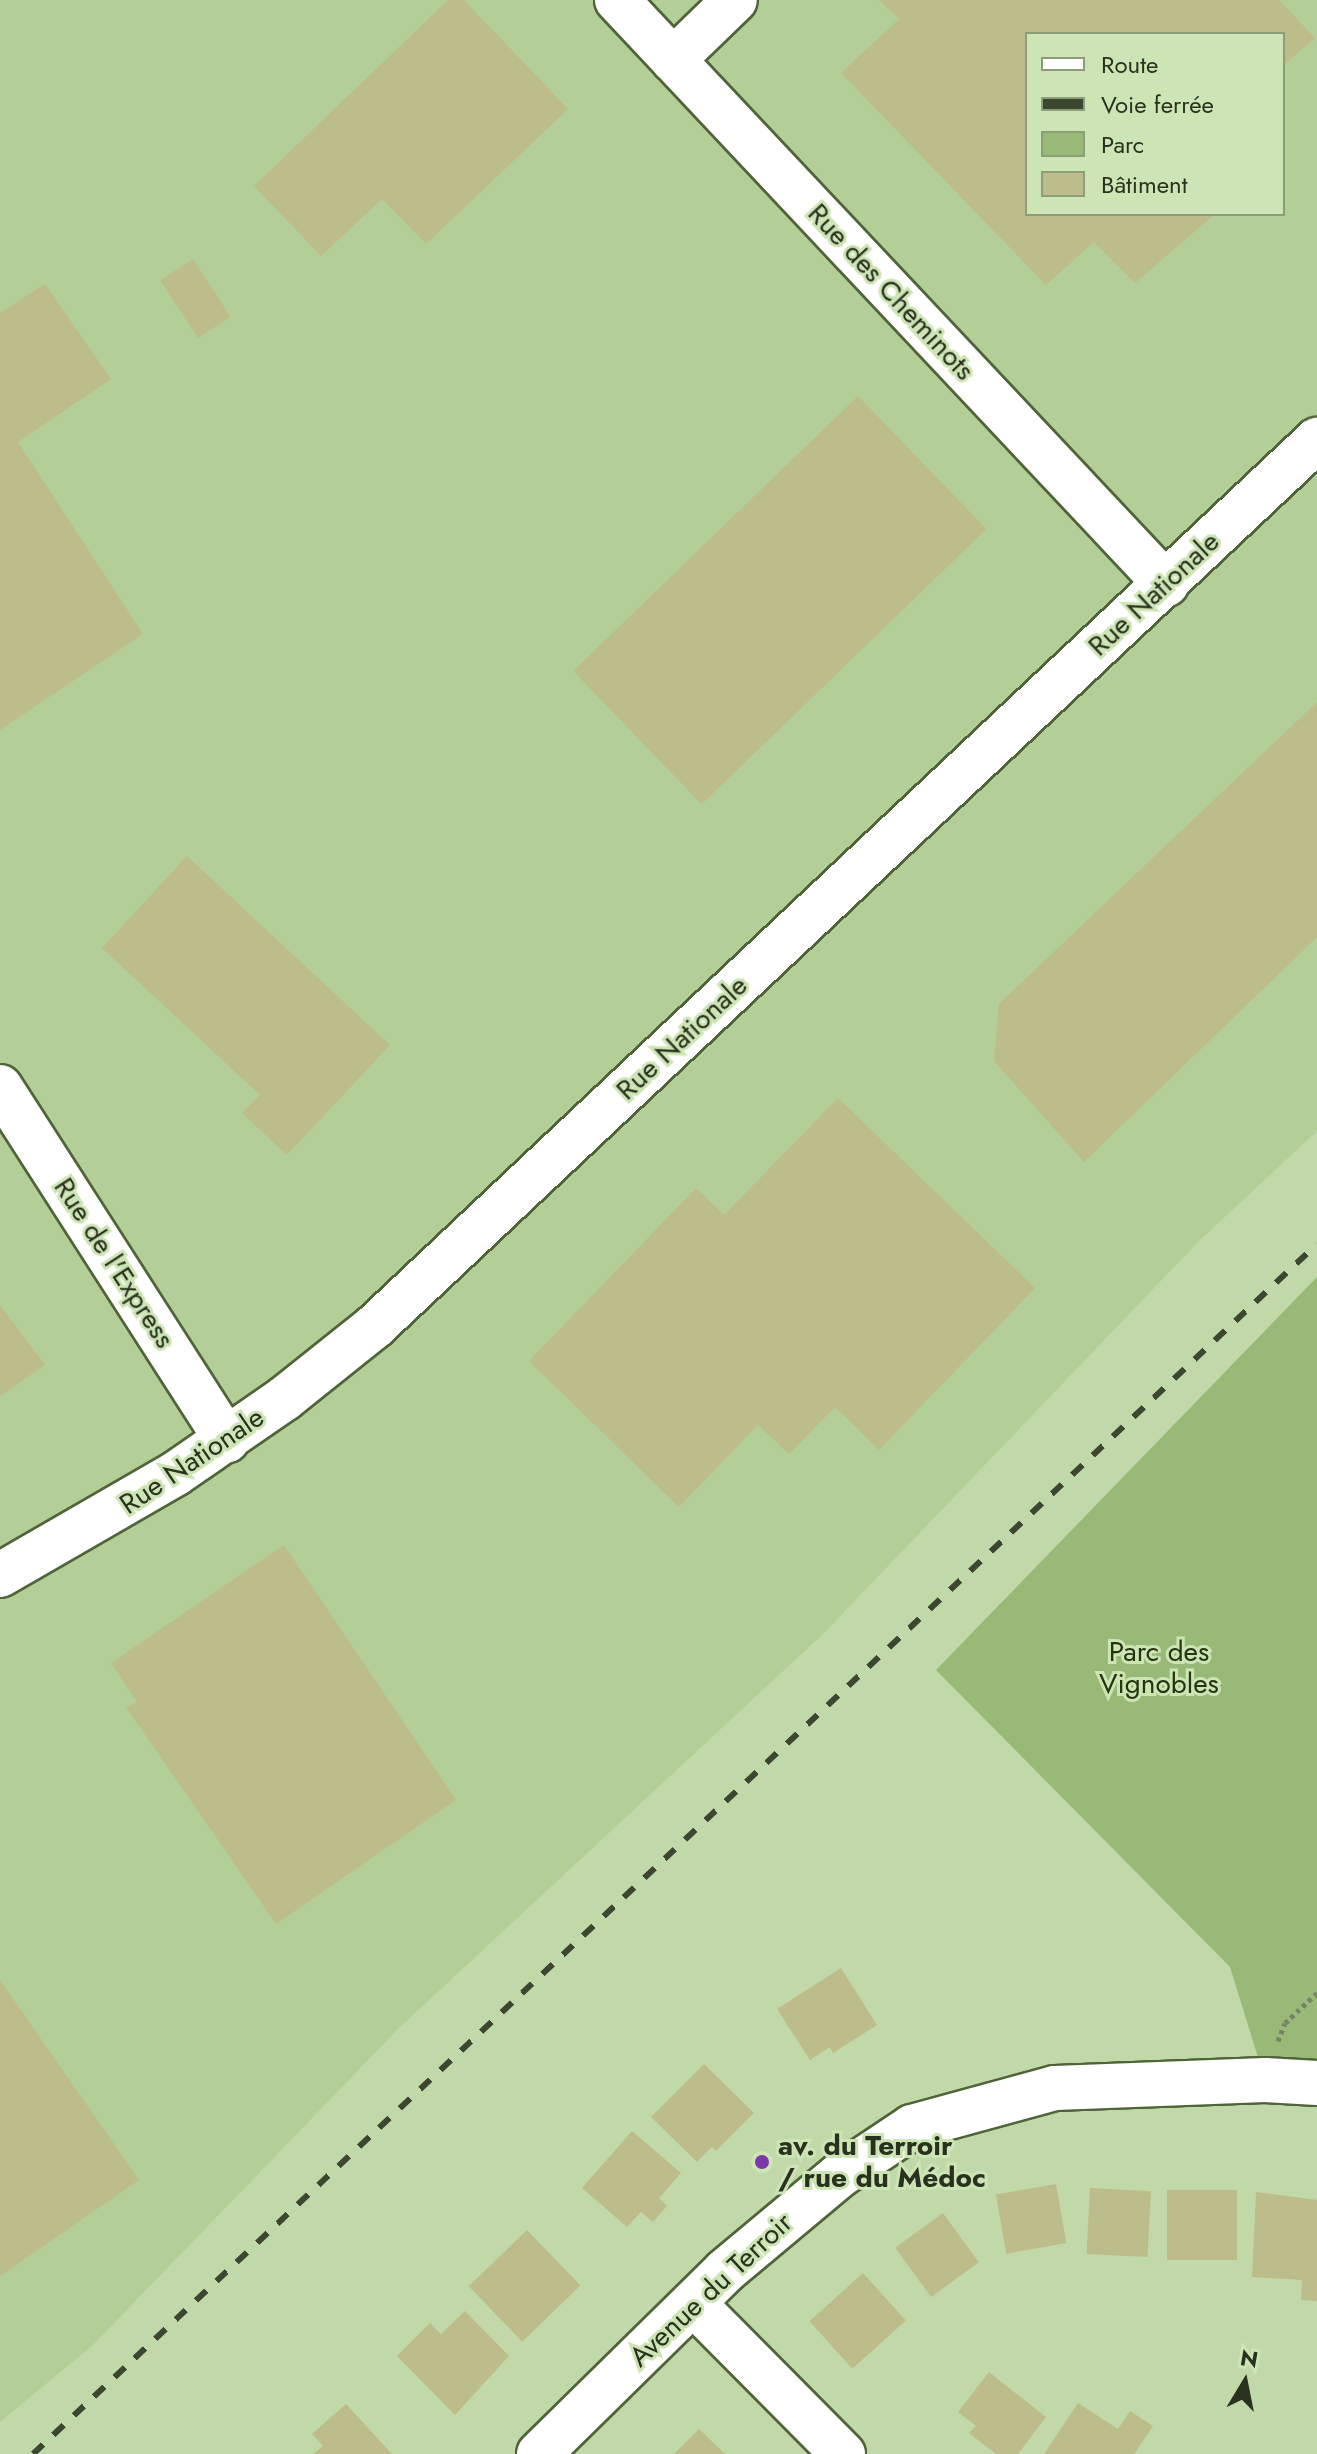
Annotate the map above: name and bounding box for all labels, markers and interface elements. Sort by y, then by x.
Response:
legend [1025,32,1285,216]
text: Route [1101,47,1158,82]
text: Voie ferrée [1101,87,1214,122]
text: Parc [1101,127,1144,162]
text: Bâtiment [1101,167,1187,202]
street label: Rue des Cheminots [801,197,981,387]
street label: Rue Nationale [1082,525,1226,663]
street label: Rue Nationale [610,969,754,1107]
street label: Rue de l'Express [47,1172,181,1354]
street label: Rue Nationale [114,1400,270,1522]
park label: Parc des Vignobles [1099,1635,1219,1701]
place label: av. du Terroir / rue du Médoc [778,2129,986,2195]
marker: av. du Terroir / rue du Médoc [753,2153,771,2171]
street label: Avenue du Terroir [623,2206,799,2374]
text: N [1238,2341,1261,2376]
north arrow [1205,2342,1285,2422]

